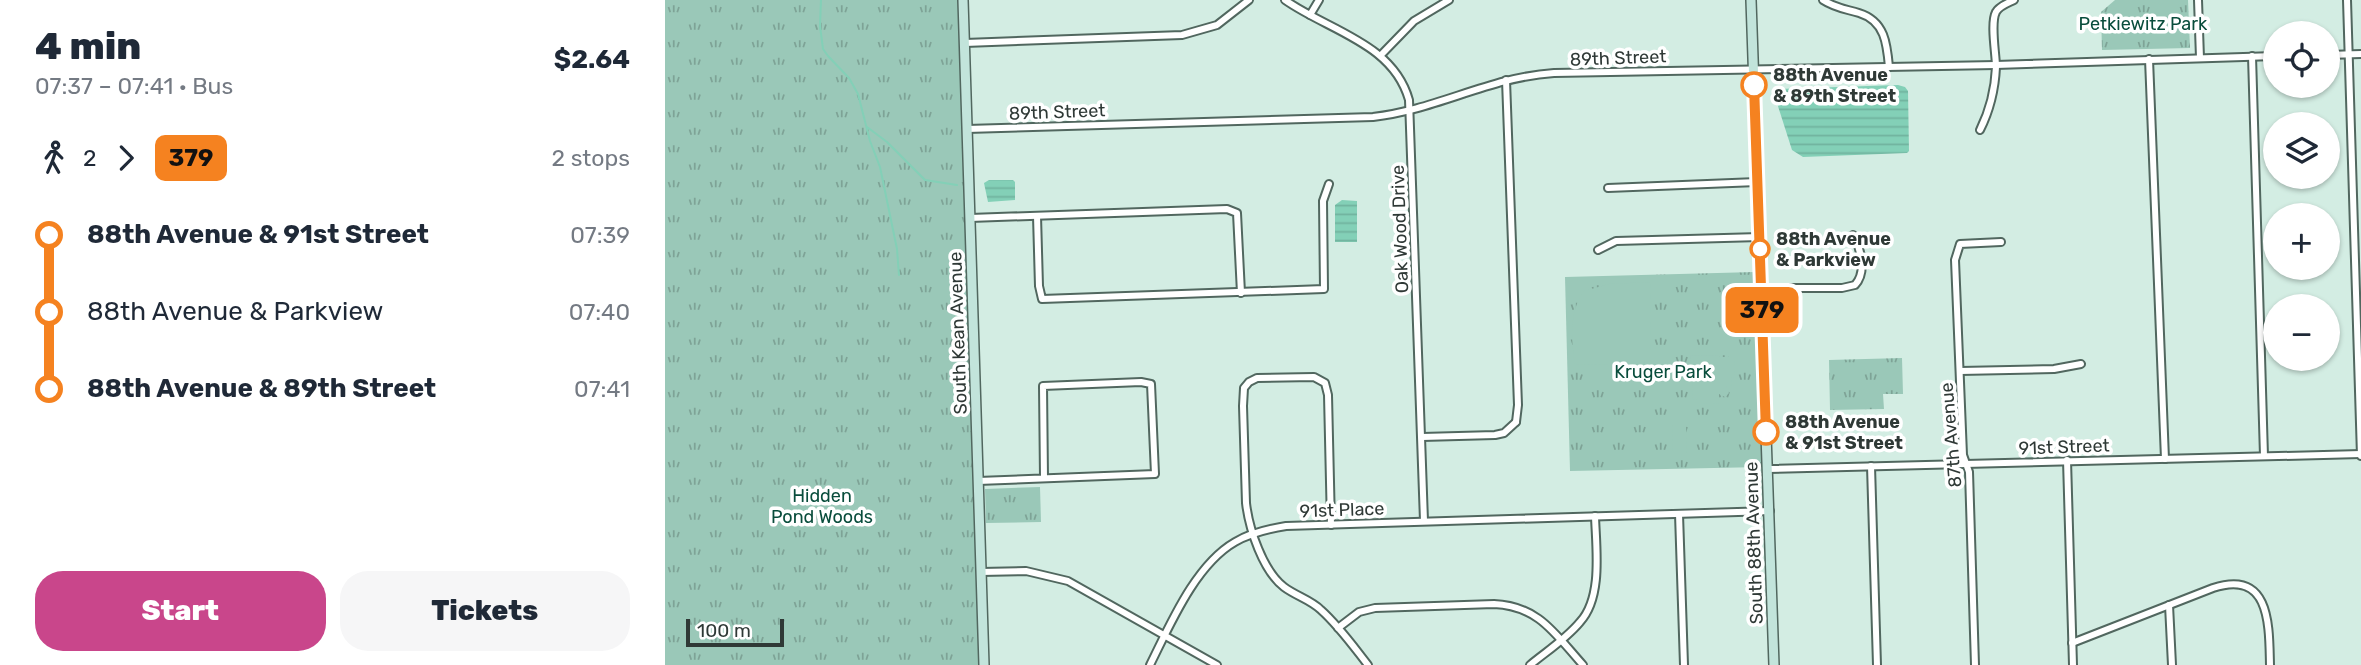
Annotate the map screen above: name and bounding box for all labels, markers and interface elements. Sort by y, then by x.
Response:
park label: Petkiewitz Park [2079,13,2208,35]
map controls [2263,21,2340,371]
button: locate [2263,21,2340,98]
text: 4 min [35,23,141,69]
text: $2.64 [554,44,630,75]
street label: 89th Street [1569,45,1667,71]
place label: 88th Avenue & 89th Street [1773,64,1896,107]
text: 07:37 – 07:41 · Bus [35,72,233,100]
marker: 88th Avenue & 89th Street [1741,72,1767,98]
street label: 89th Street [1008,99,1106,125]
button: layers [2263,112,2340,189]
icon: walk [35,139,73,177]
icon: forward [107,139,145,177]
text: 2 [83,144,97,172]
text: 379 [169,144,213,172]
text: 2 stops [552,144,630,172]
street label: Oak Wood Drive [1387,164,1413,294]
button: + [2263,203,2340,280]
text: 88th Avenue & 91st Street [87,219,429,250]
text: 07:39 [570,221,630,249]
place label: 88th Avenue & Parkview [1776,228,1891,271]
marker: 88th Avenue & Parkview [1750,239,1770,259]
street label: South Kean Avenue [944,251,972,415]
line badge: 379 [1722,287,1802,333]
button: − [2263,294,2340,371]
text: 88th Avenue & Parkview [87,296,383,327]
text: 379 [1740,296,1784,324]
text: 07:40 [569,298,630,326]
park label: Kruger Park [1614,361,1713,383]
text: 88th Avenue & 89th Street [87,373,436,404]
text: 07:41 [574,375,630,403]
street label: 87th Avenue [1935,381,1967,489]
place label: 88th Avenue & 91st Street [1785,411,1903,454]
marker: 88th Avenue & 91st Street [1753,419,1779,445]
street label: 91st Street [2018,434,2110,460]
street label: South 88th Avenue [1740,461,1768,625]
park label: Hidden Pond Woods [771,485,873,528]
street label: 91st Place [1299,498,1385,522]
button: Start [35,571,326,651]
button: Tickets [340,571,630,651]
scale bar [686,616,784,648]
text: 100 m [697,619,751,642]

